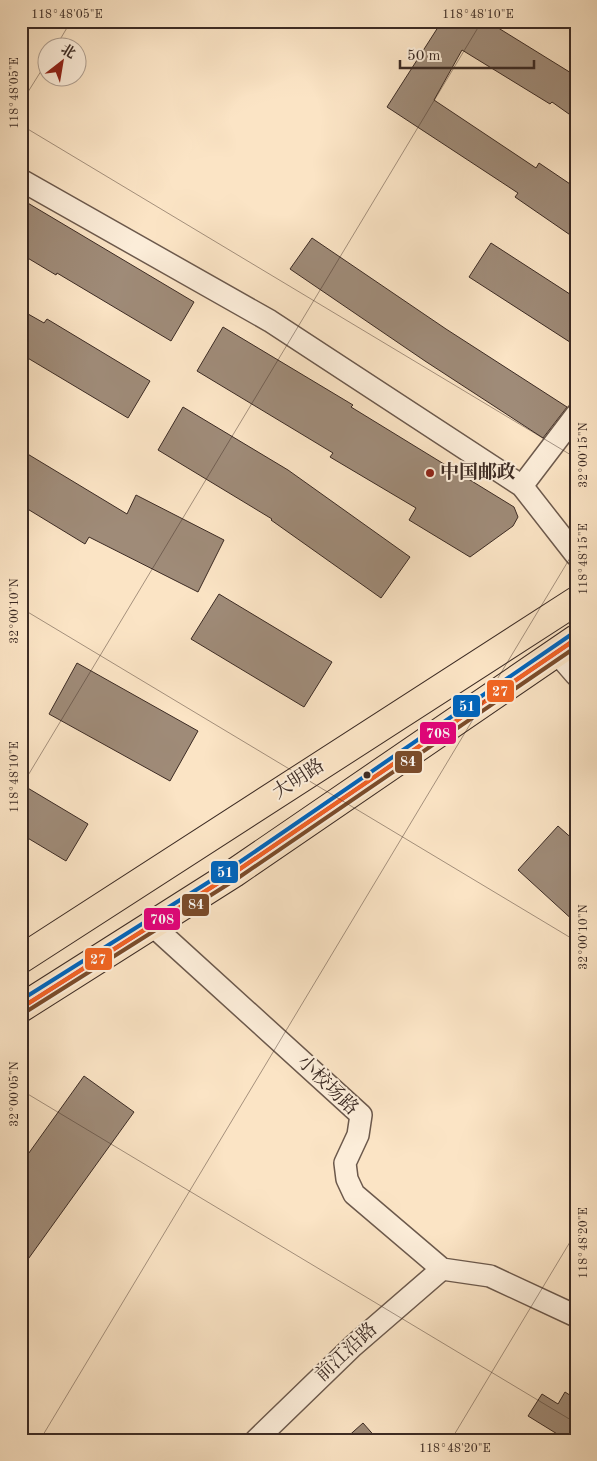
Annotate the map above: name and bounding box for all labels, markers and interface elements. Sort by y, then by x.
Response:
text: 118°48'05"E [31,8,103,21]
text: 118°48'10"E [442,9,514,21]
north arrow [38,38,88,88]
scale bar [400,38,533,70]
text: 北 [59,41,78,61]
text: 50 m [407,49,441,64]
text: 118°48'05"E [8,57,21,129]
text: 32°00'15"N [577,422,590,488]
place label: 中国邮政 [440,461,516,483]
marker: 中国邮政 [424,467,436,479]
text: 118°48'15"E [577,523,590,595]
text: 32°00'10"N [9,578,21,644]
line badge: 27 [486,679,515,703]
text: 27 [492,685,508,699]
line badge: 51 [452,694,481,718]
text: 51 [459,700,475,714]
line badge: 708 [419,721,457,745]
text: 708 [426,727,450,741]
text: 118°48'10"E [9,741,21,813]
line badge: 84 [394,750,423,774]
street label: 大明路 [268,754,328,803]
text: 84 [400,755,416,769]
unlabelled marker [362,770,372,780]
line badge: 51 [210,860,239,884]
text: 51 [217,866,233,880]
line badge: 84 [181,893,210,917]
text: 84 [188,898,204,912]
text: 32°00'10"N [578,904,590,970]
line badge: 708 [143,907,181,931]
text: 708 [150,913,174,927]
line badge: 27 [84,947,113,971]
text: 27 [90,953,106,967]
street label: 小校场路 [293,1051,363,1119]
text: 32°00'05"N [8,1061,21,1127]
text: 118°48'20"E [578,1207,590,1279]
street label: 前江沿路 [311,1319,381,1386]
text: 118°48'20"E [419,1443,491,1455]

